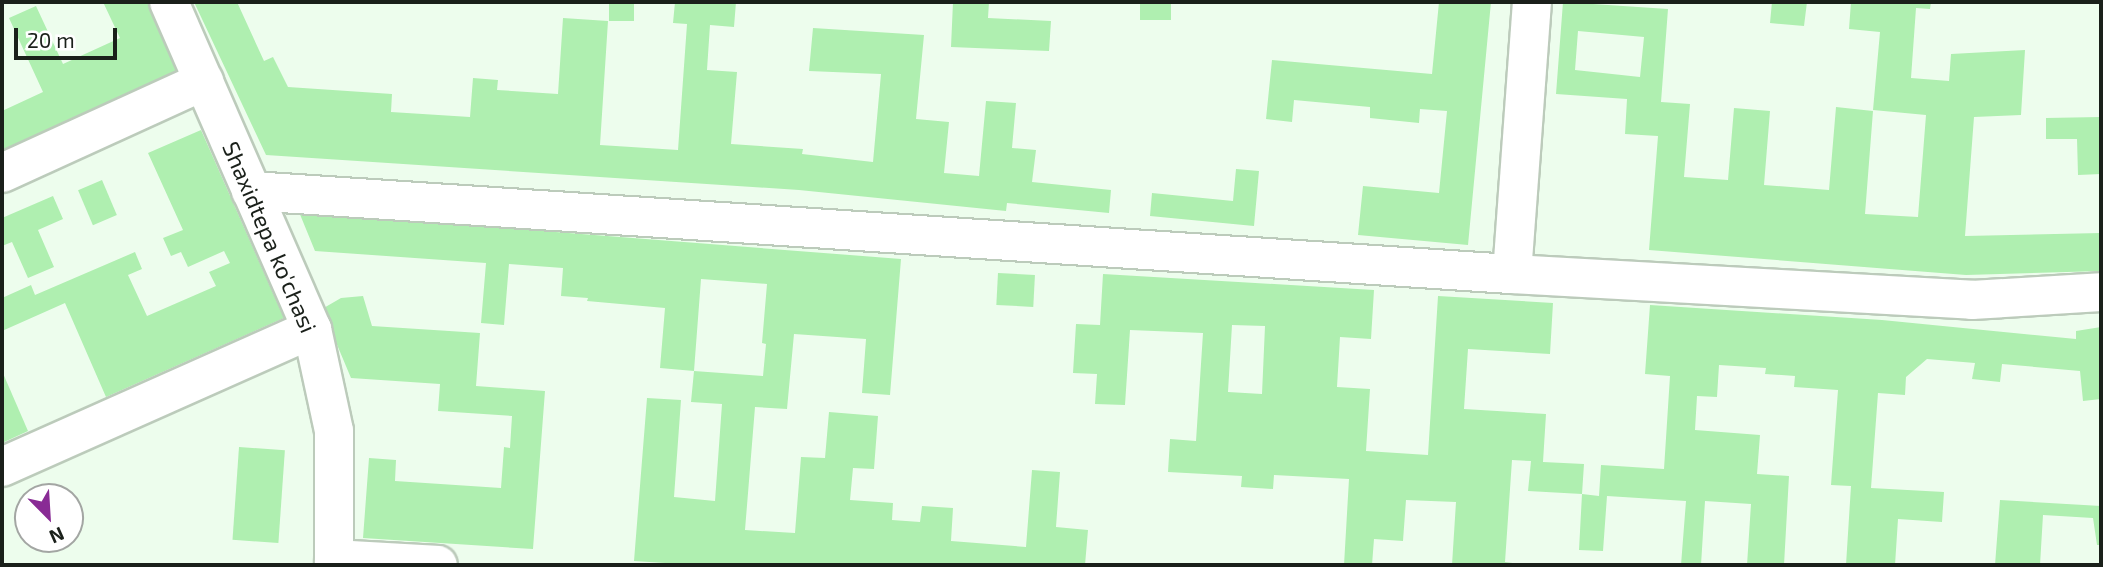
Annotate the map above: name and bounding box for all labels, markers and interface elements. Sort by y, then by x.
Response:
scale bar [18,14,121,58]
text: 20 m [27,27,75,52]
street label: Shaxidtepa ko'chasi [217,137,323,337]
north arrow [14,483,84,553]
text: N [46,523,68,549]

